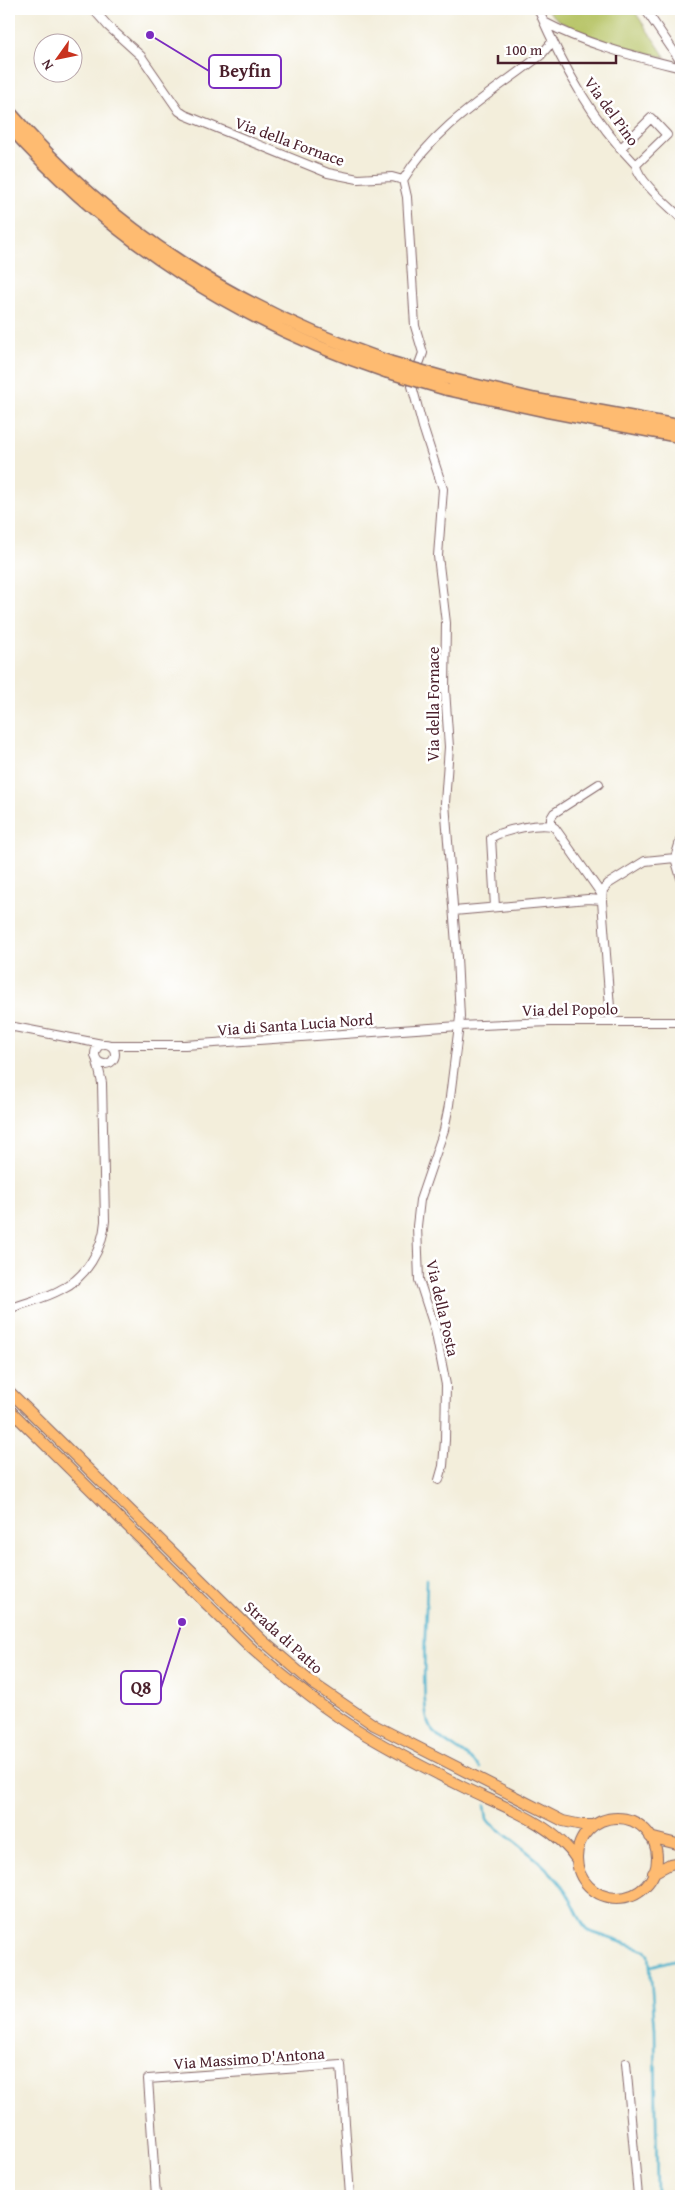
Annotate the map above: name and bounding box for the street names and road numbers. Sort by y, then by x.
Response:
street label: Via del Pino [579,71,645,151]
street label: Via della Fornace [232,110,348,172]
street label: Via della Fornace [421,646,445,762]
street label: Via del Popolo [522,996,618,1022]
street label: Via di Santa Lucia Nord [216,1007,374,1041]
street label: Via della Posta [420,1257,466,1359]
street label: Strada di Patto [239,1595,329,1679]
street label: Via Massimo D'Antona [173,2041,326,2075]

